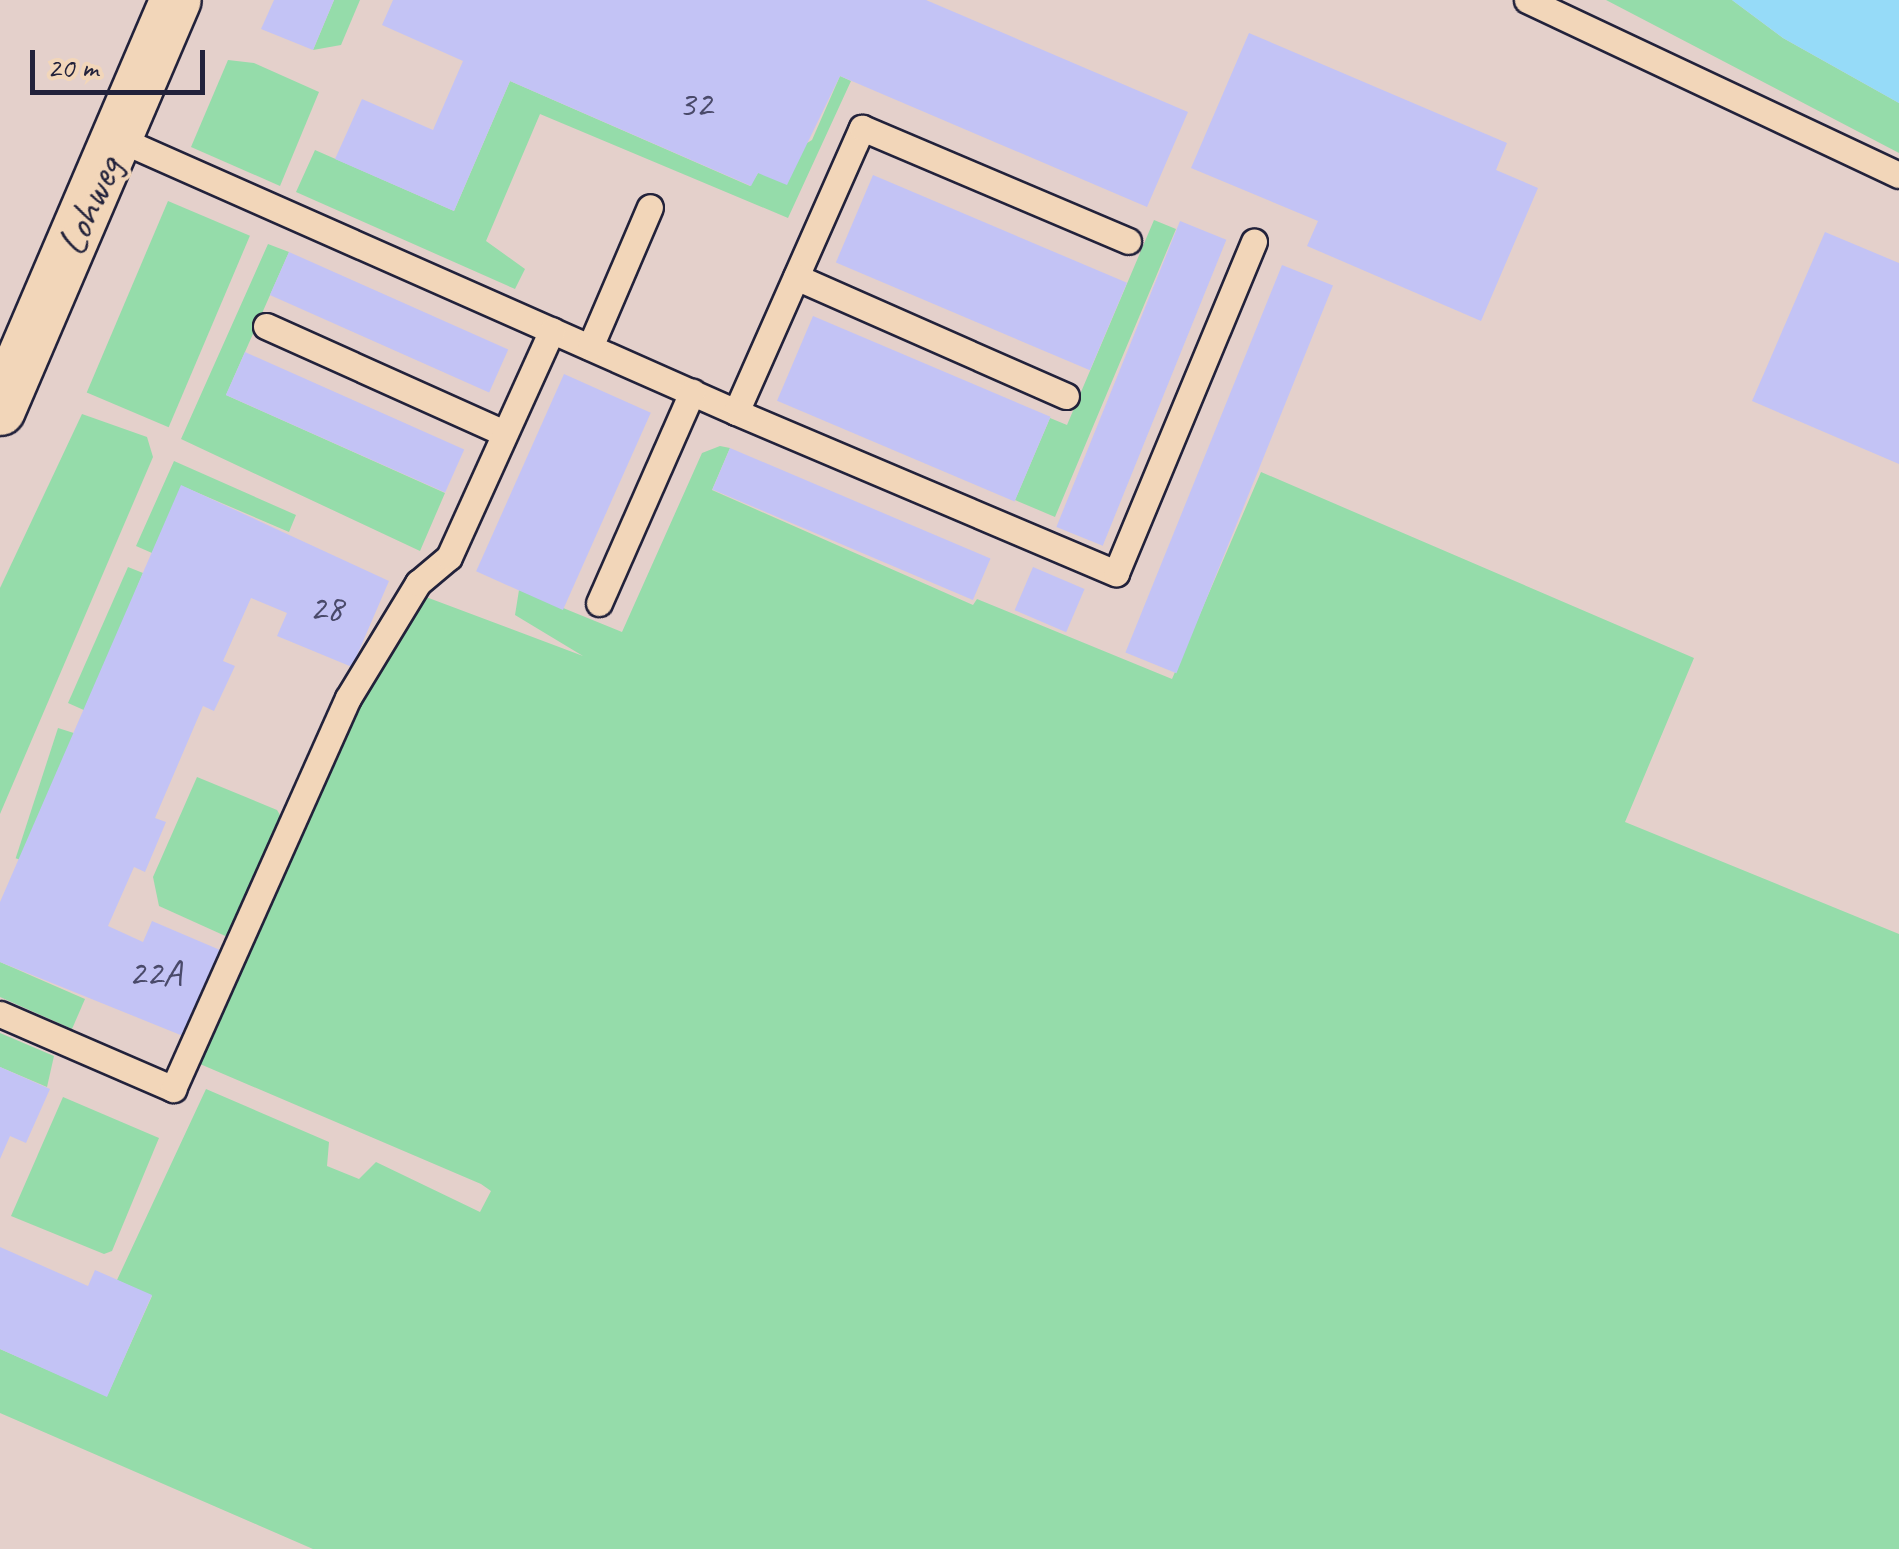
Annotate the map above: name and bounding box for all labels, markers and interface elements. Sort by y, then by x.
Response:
scale bar [35,30,210,92]
text: 20 m [47,48,98,86]
house number: 32 [678,81,712,127]
street label: Lohweg [46,149,134,263]
house number: 28 [309,585,343,631]
house number: 22A [128,950,182,996]

